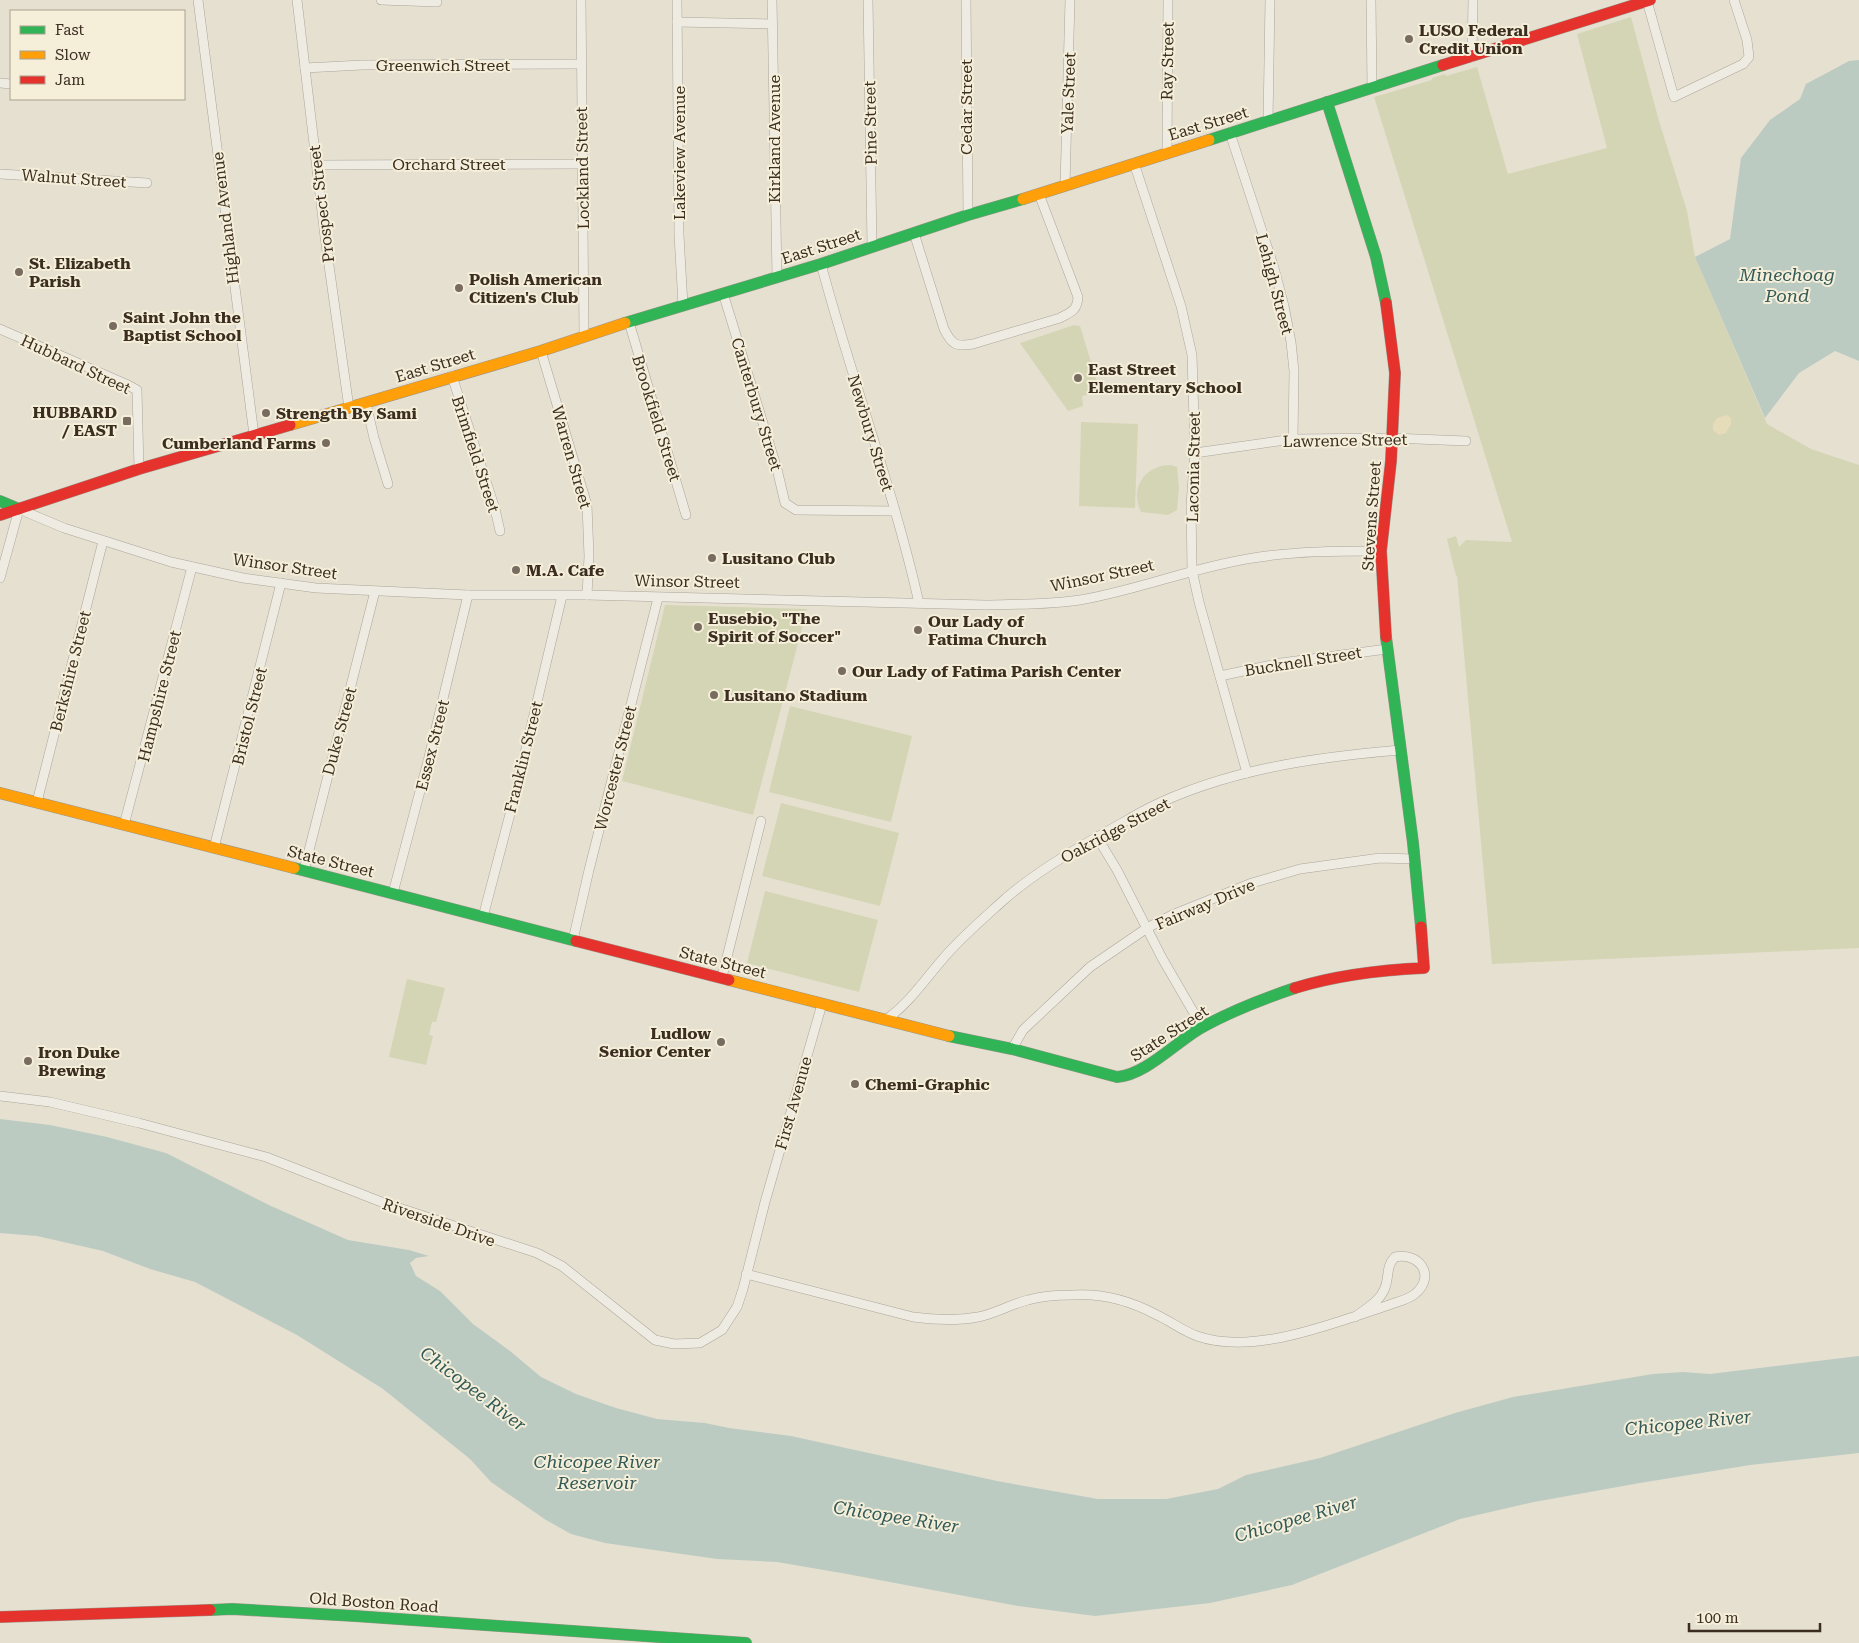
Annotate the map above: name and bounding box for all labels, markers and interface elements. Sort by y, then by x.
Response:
legend [10,10,185,100]
text: Fast [55,21,85,39]
place label: LUSO Federal Credit Union [1419,21,1529,58]
street label: Ray Street [1157,22,1178,100]
marker: LUSO Federal Credit Union [1403,33,1415,45]
text: Slow [55,46,91,64]
street label: Yale Street [1058,52,1079,134]
street label: Greenwich Street [376,56,510,75]
street label: Cedar Street [957,59,976,155]
text: Jam [55,71,85,89]
street label: Kirkland Avenue [765,74,784,203]
street label: Pine Street [860,81,881,165]
street label: Lakeview Avenue [670,85,689,220]
street label: East Street [1166,102,1250,145]
street label: Lockland Street [572,106,593,229]
street label: Prospect Street [305,144,338,264]
street label: Highland Avenue [208,150,243,285]
street label: Orchard Street [392,155,506,174]
street label: Walnut Street [21,165,127,192]
street label: East Street [779,225,863,268]
street label: Lehigh Street [1252,232,1297,337]
place label: St. Elizabeth Parish [29,254,131,291]
water label: Minechoag Pond [1738,264,1835,306]
marker: St. Elizabeth Parish [13,266,25,278]
place label: Polish American Citizen's Club [469,270,602,307]
marker: Polish American Citizen's Club [453,282,465,294]
place label: Saint John the Baptist School [123,308,242,345]
marker: Saint John the Baptist School [107,320,119,332]
street label: Hubbard Street [18,331,134,398]
street label: Canterbury Street [727,335,786,473]
street label: East Street [393,344,477,387]
street label: Brookfield Street [628,353,685,484]
place label: East Street Elementary School [1088,360,1243,397]
street label: Newbury Street [844,372,897,494]
marker: East Street Elementary School [1072,372,1084,384]
street label: Brimfield Street [448,393,503,515]
place label: HUBBARD / EAST [32,403,117,440]
street label: Warren Street [548,403,595,511]
place label: Strength By Sami [276,404,417,423]
marker: Strength By Sami [260,407,272,419]
street label: Laconia Street [1183,411,1204,523]
marker: HUBBARD / EAST [121,415,133,427]
street label: Lawrence Street [1282,430,1408,451]
place label: Cumberland Farms [162,434,316,453]
marker: Cumberland Farms [320,437,332,449]
street label: Stevens Street [1358,461,1385,572]
place label: Lusitano Club [722,549,836,568]
street label: Winsor Street [231,550,339,583]
marker: Lusitano Club [706,552,718,564]
street label: Winsor Street [1049,555,1156,596]
place label: M.A. Cafe [526,561,604,580]
marker: M.A. Cafe [510,564,522,576]
street label: Winsor Street [634,571,740,592]
street label: Berkshire Street [46,608,95,734]
place label: Eusebio, "The Spirit of Soccer" [708,609,841,646]
place label: Our Lady of Fatima Church [928,612,1047,649]
marker: Eusebio, "The Spirit of Soccer" [692,621,704,633]
marker: Our Lady of Fatima Church [912,624,924,636]
street label: Hampshire Street [134,628,185,764]
street label: Bucknell Street [1243,643,1363,680]
place label: Our Lady of Fatima Parish Center [852,662,1121,681]
street label: Bristol Street [228,665,271,767]
marker: Our Lady of Fatima Parish Center [836,665,848,677]
street label: Duke Street [319,685,360,777]
place label: Lusitano Stadium [724,686,868,705]
marker: Lusitano Stadium [708,689,720,701]
street label: Essex Street [412,698,453,793]
street label: Franklin Street [500,699,547,815]
street label: Worcester Street [591,704,640,833]
street label: Oakridge Street [1057,794,1173,867]
street label: State Street [285,842,376,881]
street label: Fairway Drive [1153,875,1258,934]
street label: State Street [677,943,768,982]
street label: State Street [1127,1001,1212,1066]
place label: Ludlow Senior Center [599,1024,711,1061]
marker: Ludlow Senior Center [715,1036,727,1048]
place label: Iron Duke Brewing [38,1043,120,1080]
street label: First Avenue [771,1054,816,1152]
marker: Iron Duke Brewing [22,1055,34,1067]
place label: Chemi-Graphic [865,1075,990,1094]
marker: Chemi-Graphic [849,1078,861,1090]
street label: Riverside Drive [380,1194,498,1251]
water label: Chicopee River [416,1342,531,1435]
water label: Chicopee River [1624,1405,1753,1440]
water label: Chicopee River Reservoir [534,1451,661,1493]
water label: Chicopee River [1232,1491,1360,1546]
water label: Chicopee River [832,1496,961,1537]
street label: Old Boston Road [309,1589,439,1616]
scale bar [1689,1600,1820,1632]
text: 100 m [1696,1609,1739,1627]

